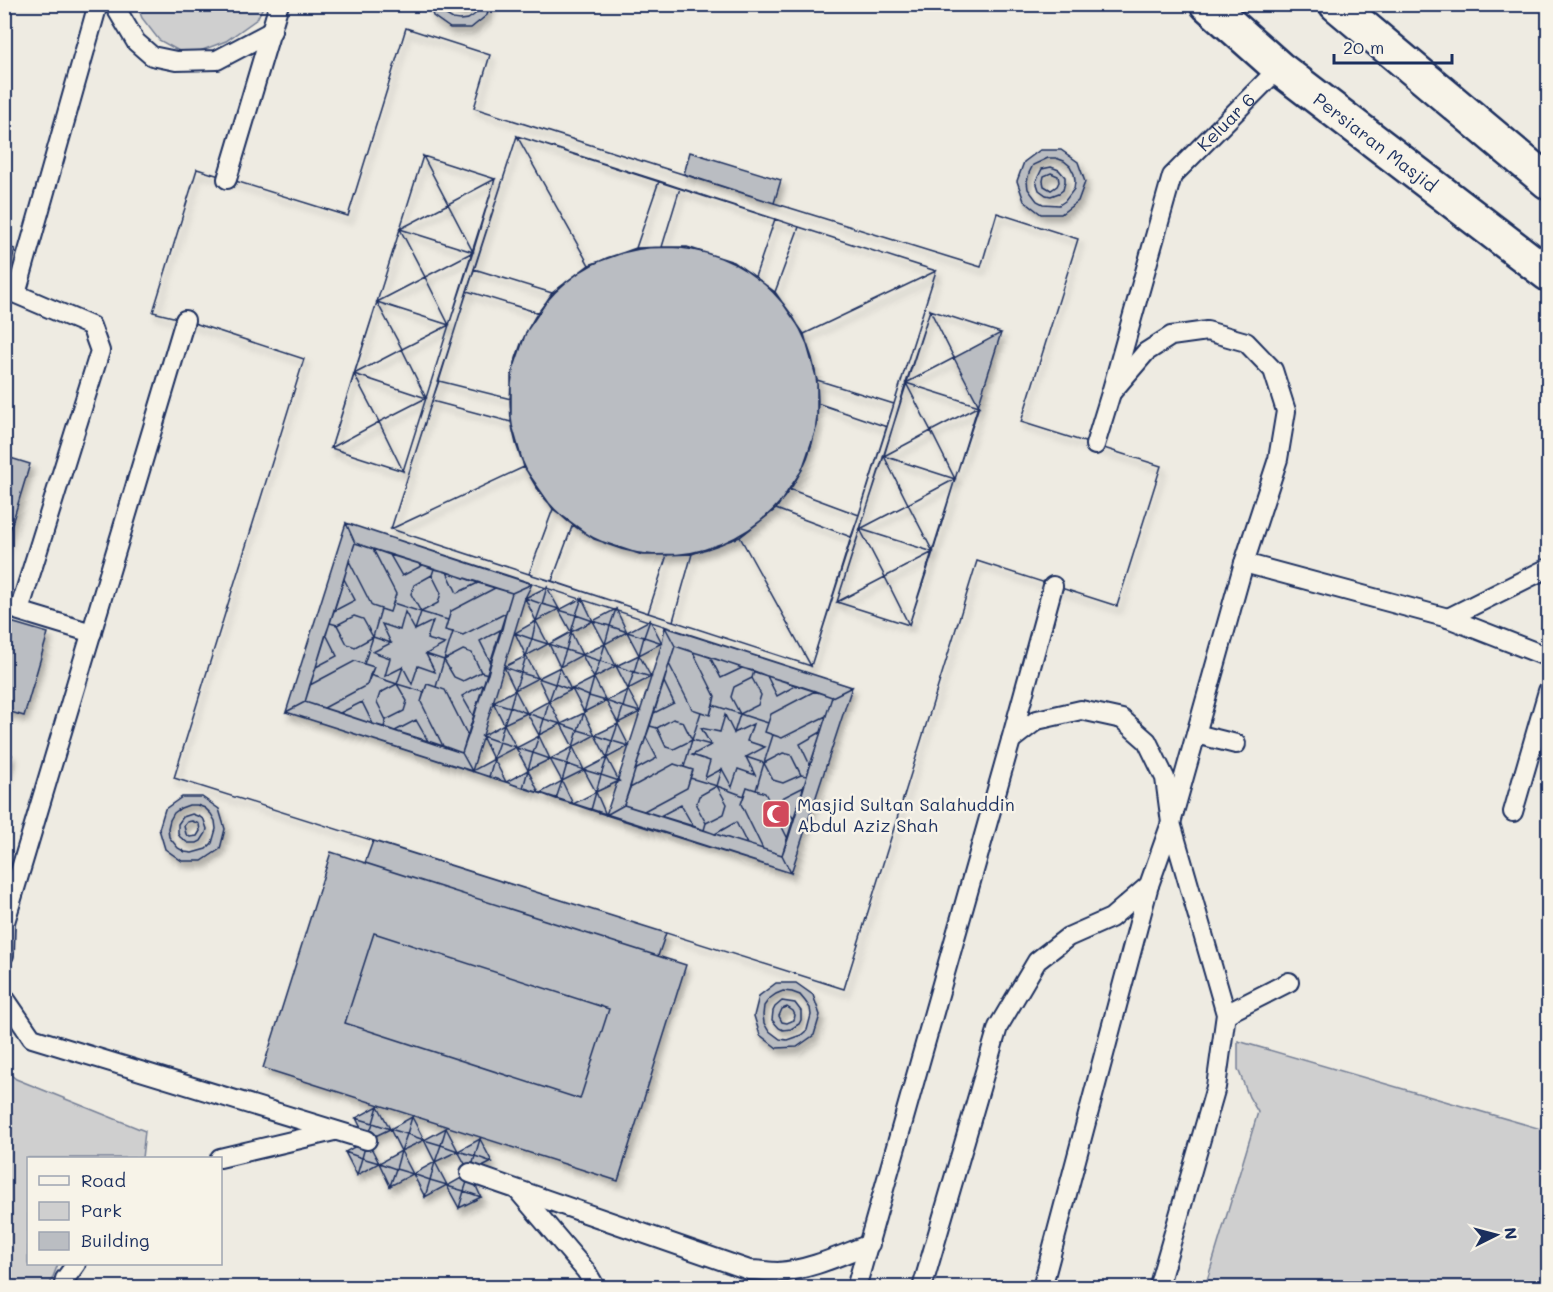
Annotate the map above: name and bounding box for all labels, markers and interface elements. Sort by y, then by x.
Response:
scale bar [1334,27,1452,65]
text: 20 m [1343,35,1384,59]
street label: Keluar 6 [1191,87,1260,156]
street label: Persiaran Masjid [1309,87,1442,197]
place label: Masjid Sultan Salahuddin Abdul Aziz Shah [797,792,1015,837]
mosque icon: Masjid Sultan Salahuddin Abdul Aziz Shah [760,798,792,830]
legend [27,1157,222,1265]
text: Road [81,1168,126,1192]
text: Park [81,1198,122,1222]
north arrow [1466,1205,1526,1265]
text: N [1500,1226,1522,1241]
text: Building [81,1228,149,1252]

